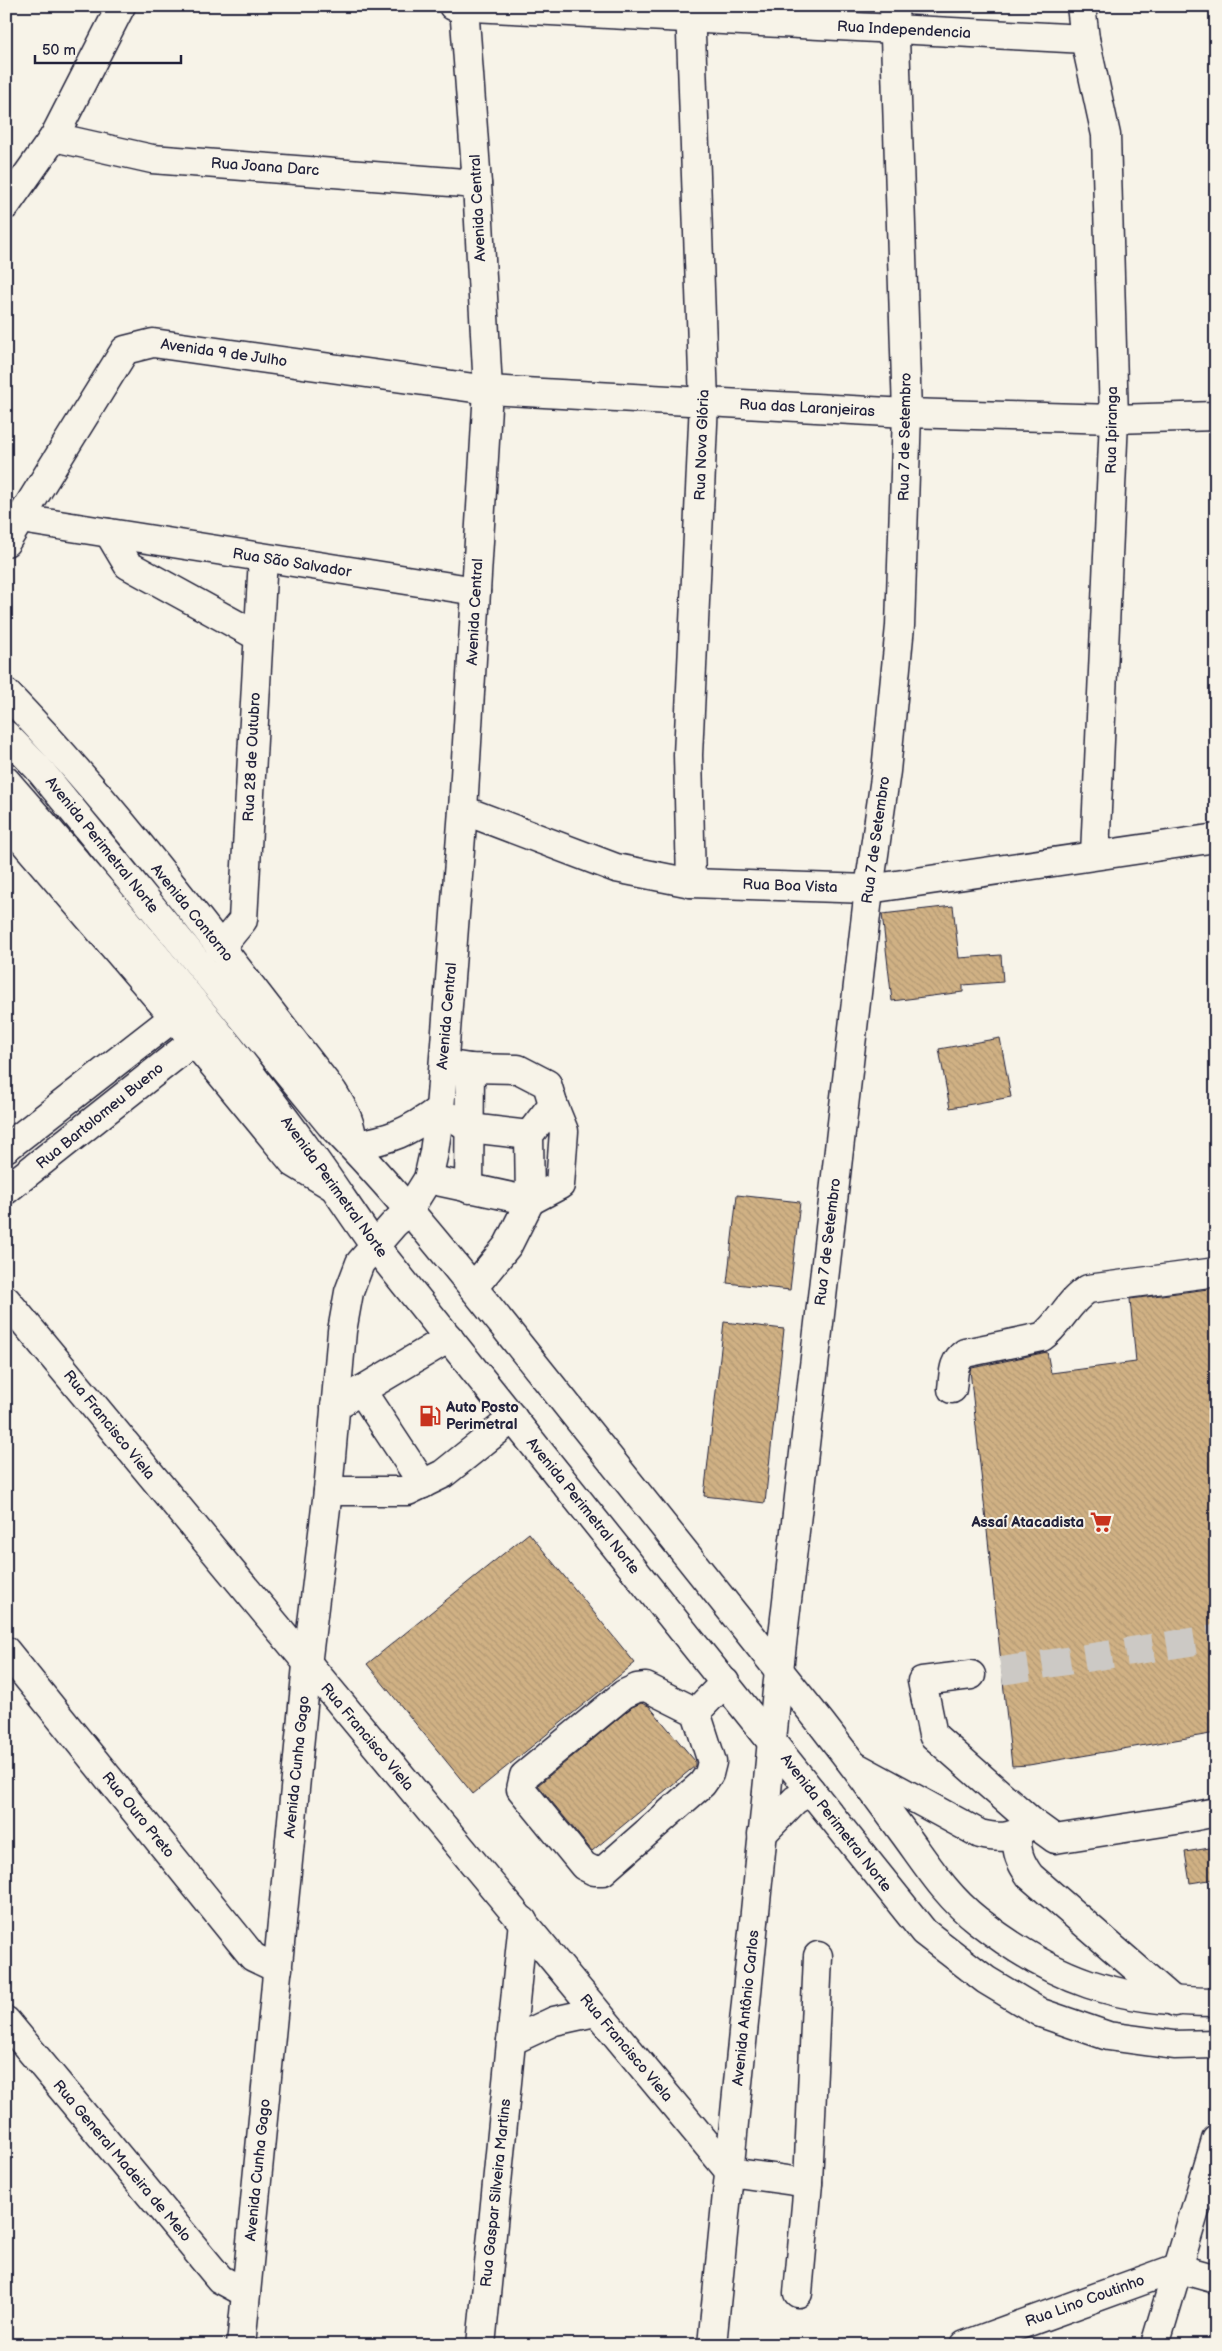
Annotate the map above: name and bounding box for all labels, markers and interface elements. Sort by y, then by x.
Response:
street label: Rua Independencia [837,17,971,43]
scale bar [35,32,181,64]
text: 50 m [42,41,76,60]
street label: Rua Joana Darc [210,154,320,180]
street label: Avenida Central [466,154,490,262]
street label: Avenida 9 de Julho [160,335,288,371]
street label: Rua 7 de Setembro [894,373,916,501]
street label: Rua Ipiranga [1102,386,1122,474]
street label: Rua Nova Glória [691,389,713,501]
street label: Rua das Laranjeiras [739,395,876,421]
street label: Rua São Salvador [231,544,353,582]
street label: Avenida Central [463,558,487,666]
street label: Rua 28 de Outubro [239,692,265,822]
street label: Avenida Perimetral Norte [41,773,163,917]
street label: Rua 7 de Setembro [858,775,894,905]
street label: Avenida Contorno [147,860,237,966]
street label: Rua Boa Vista [742,875,838,897]
street label: Avenida Central [433,962,461,1070]
street label: Rua Bartolomeu Bueno [32,1059,168,1173]
street label: Avenida Perimetral Norte [276,1113,392,1261]
street label: Rua 7 de Setembro [811,1177,845,1307]
street label: Rua Francisco Viela [59,1367,159,1483]
place label: Auto Posto Perimetral [445,1398,519,1434]
fuel station icon: Auto Posto Perimetral [417,1403,443,1429]
street label: Avenida Perimetral Norte [522,1434,644,1578]
supermarket icon: Assaí Atacadista [1088,1509,1114,1535]
place label: Assaí Atacadista [971,1513,1084,1532]
street label: Rua Francisco Viela [316,1679,418,1795]
street label: Avenida Cunha Gago [280,1695,314,1839]
street label: Avenida Perimetral Norte [776,1750,896,1896]
street label: Rua Ouro Preto [98,1768,178,1862]
street label: Avenida Antônio Carlos [728,1929,764,2087]
street label: Rua Francisco Viela [575,1990,677,2106]
street label: Rua General Madeira de Melo [49,2076,195,2246]
street label: Rua Gaspar Silveira Martins [477,2097,515,2288]
street label: Avenida Cunha Gago [241,2098,275,2242]
street label: Rua Lino Coutinho [1023,2271,1147,2331]

